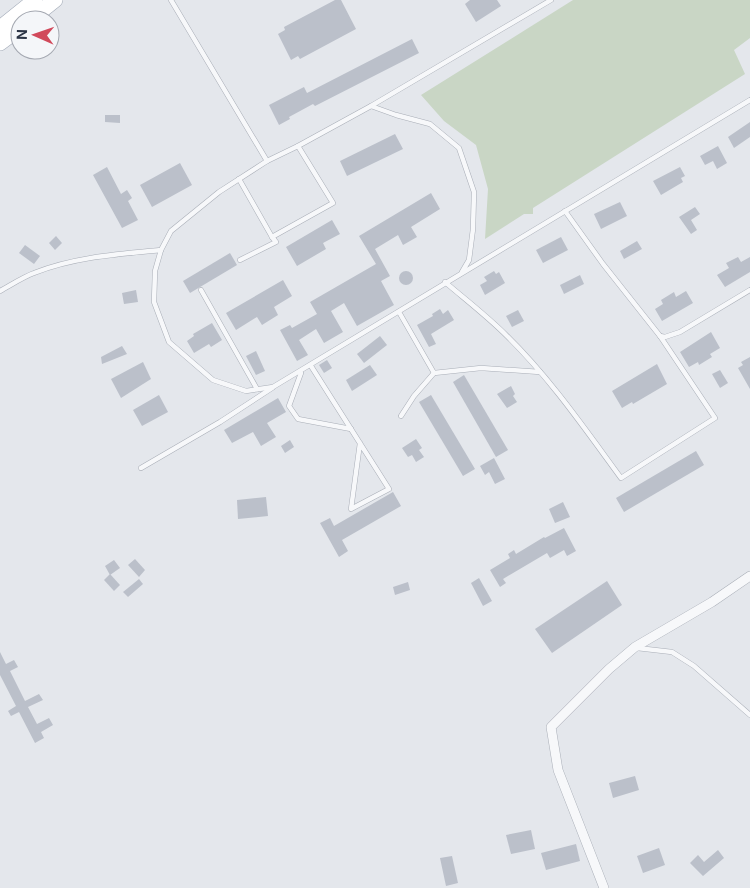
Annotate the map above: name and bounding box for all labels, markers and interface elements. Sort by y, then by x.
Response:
north arrow [10,10,60,60]
text: N [13,29,30,40]

